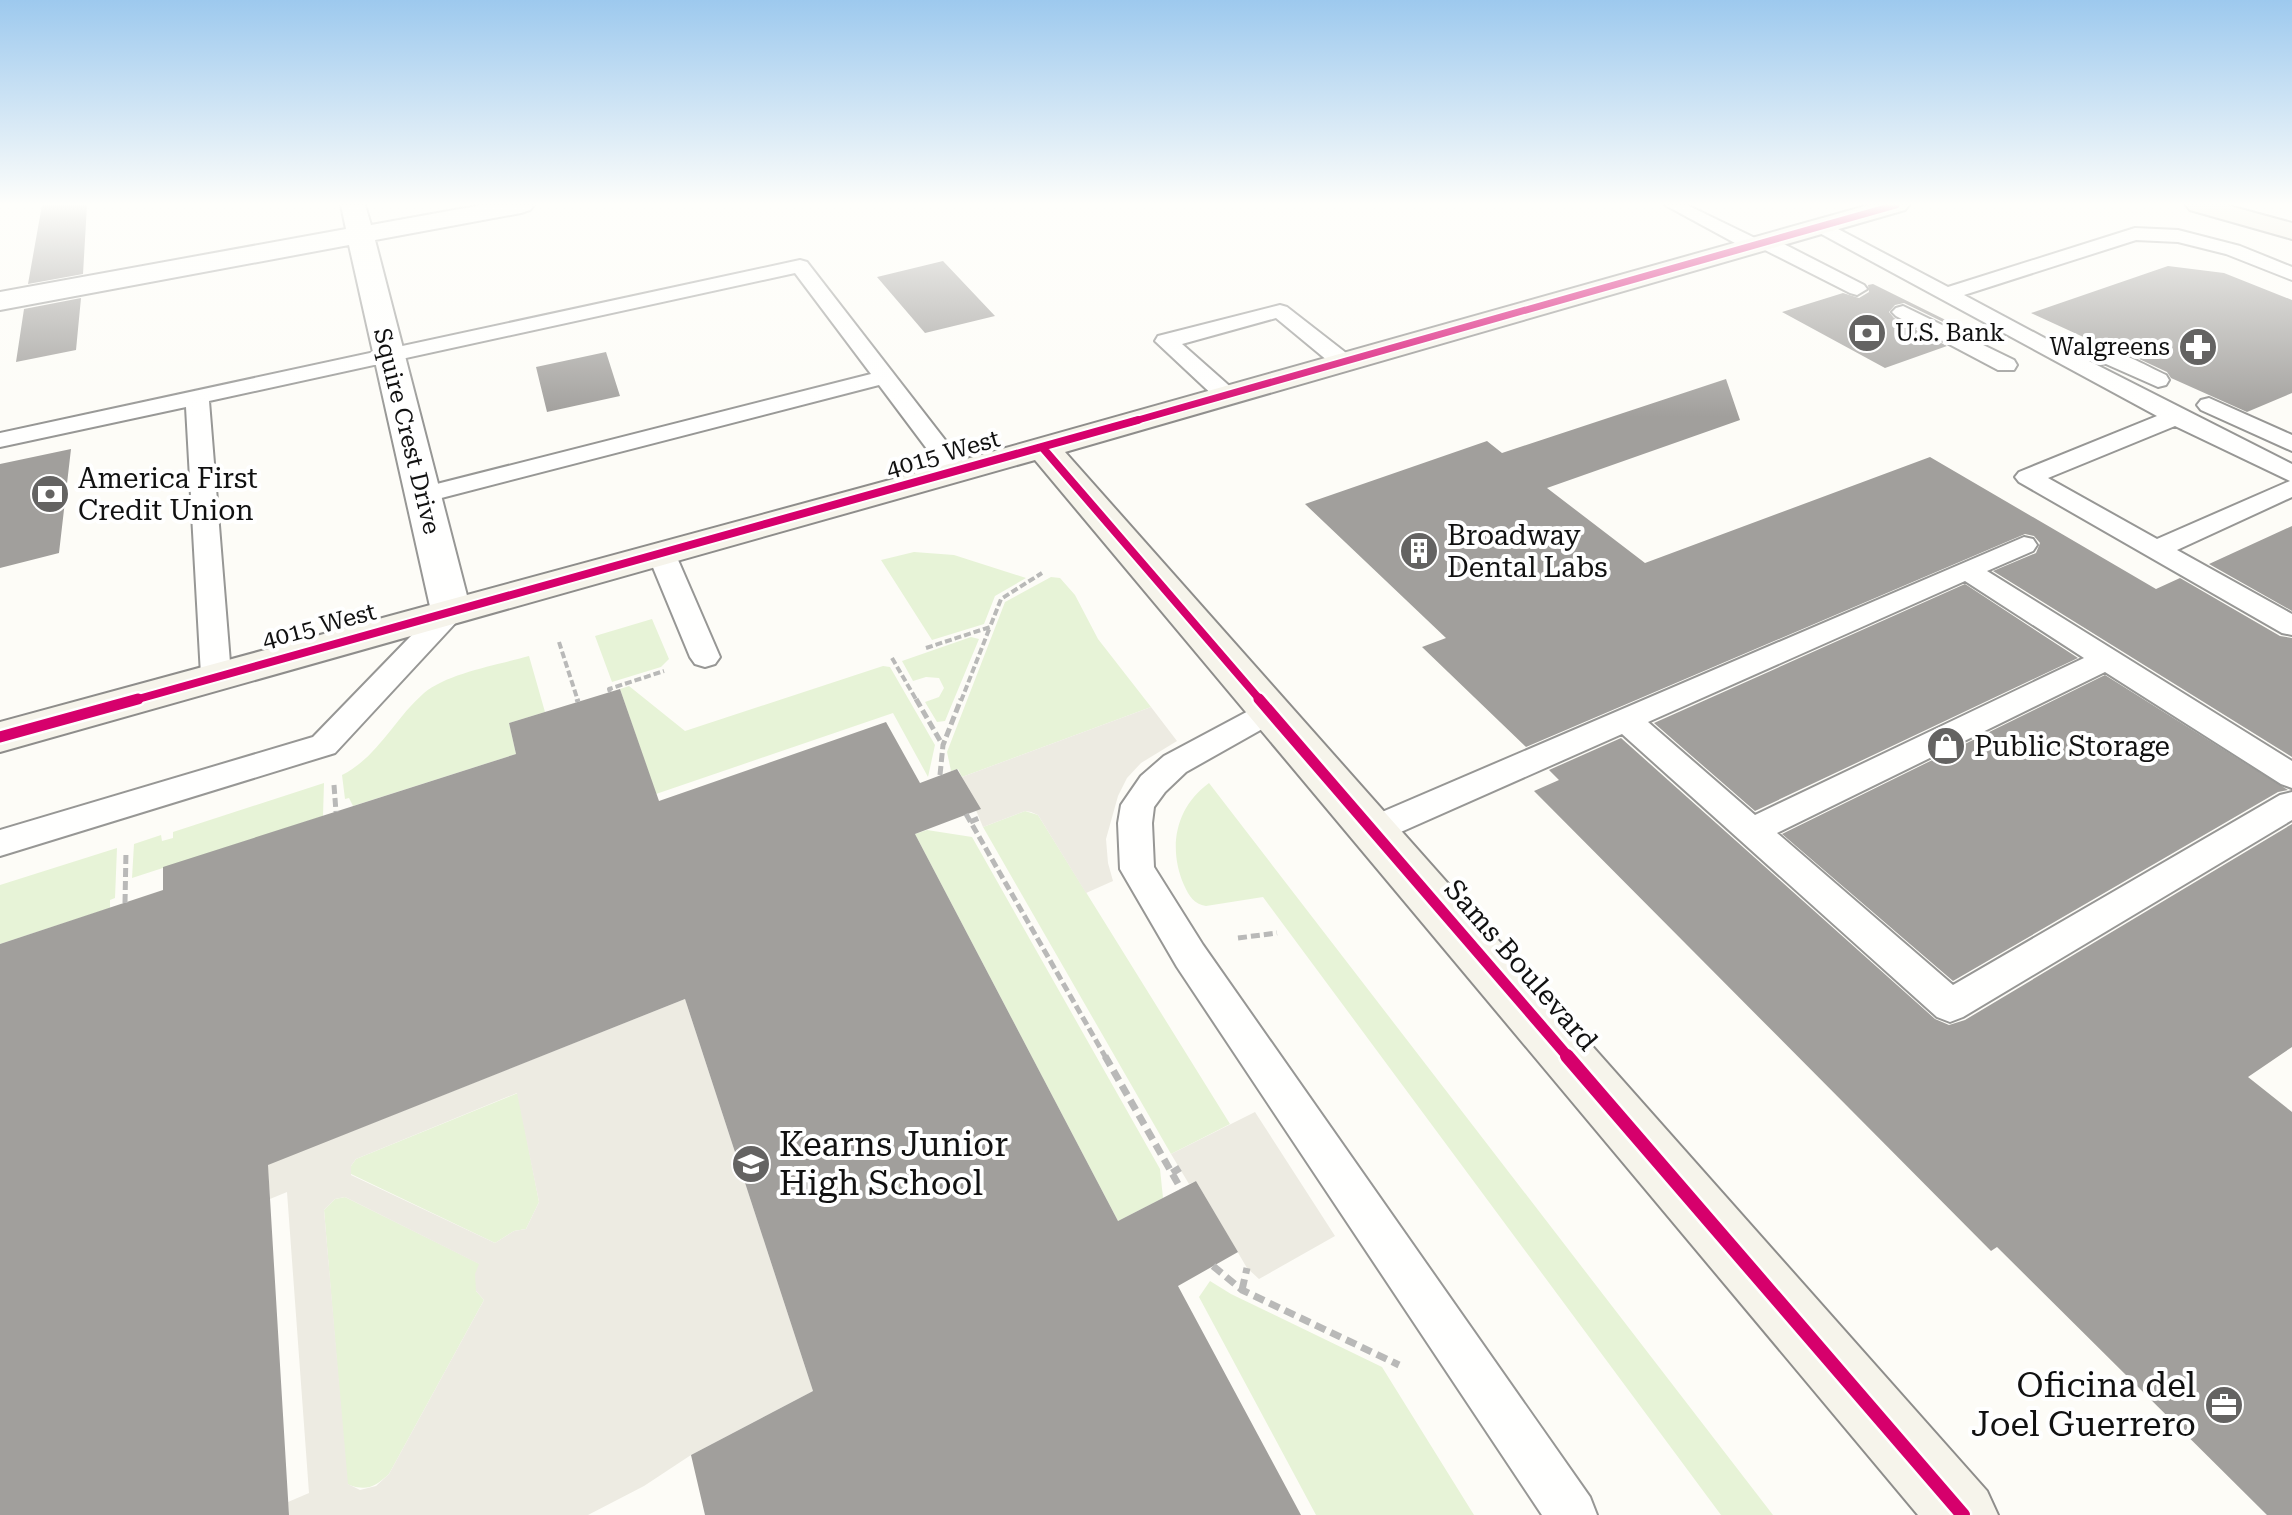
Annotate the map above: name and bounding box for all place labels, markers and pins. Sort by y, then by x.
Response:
bank icon: U.S. Bank [1846,312,1888,354]
place label: U.S. Bank [1895,319,2005,347]
pharmacy icon: Walgreens [2177,326,2219,368]
place label: Walgreens [2050,333,2170,361]
place label: America First Credit Union [78,462,258,527]
bank icon: America First Credit Union [29,473,71,515]
place label: Broadway Dental Labs [1447,519,1608,584]
building icon: Broadway Dental Labs [1398,530,1440,572]
shop icon: Public Storage [1925,725,1967,767]
place label: Public Storage [1974,730,2170,763]
place label: Kearns Junior High School [779,1124,1008,1203]
school or university icon: Kearns Junior High School [730,1143,772,1185]
place label: Oficina del Joel Guerrero [1971,1365,2196,1444]
office icon: Oficina del Joel Guerrero [2203,1384,2245,1426]

